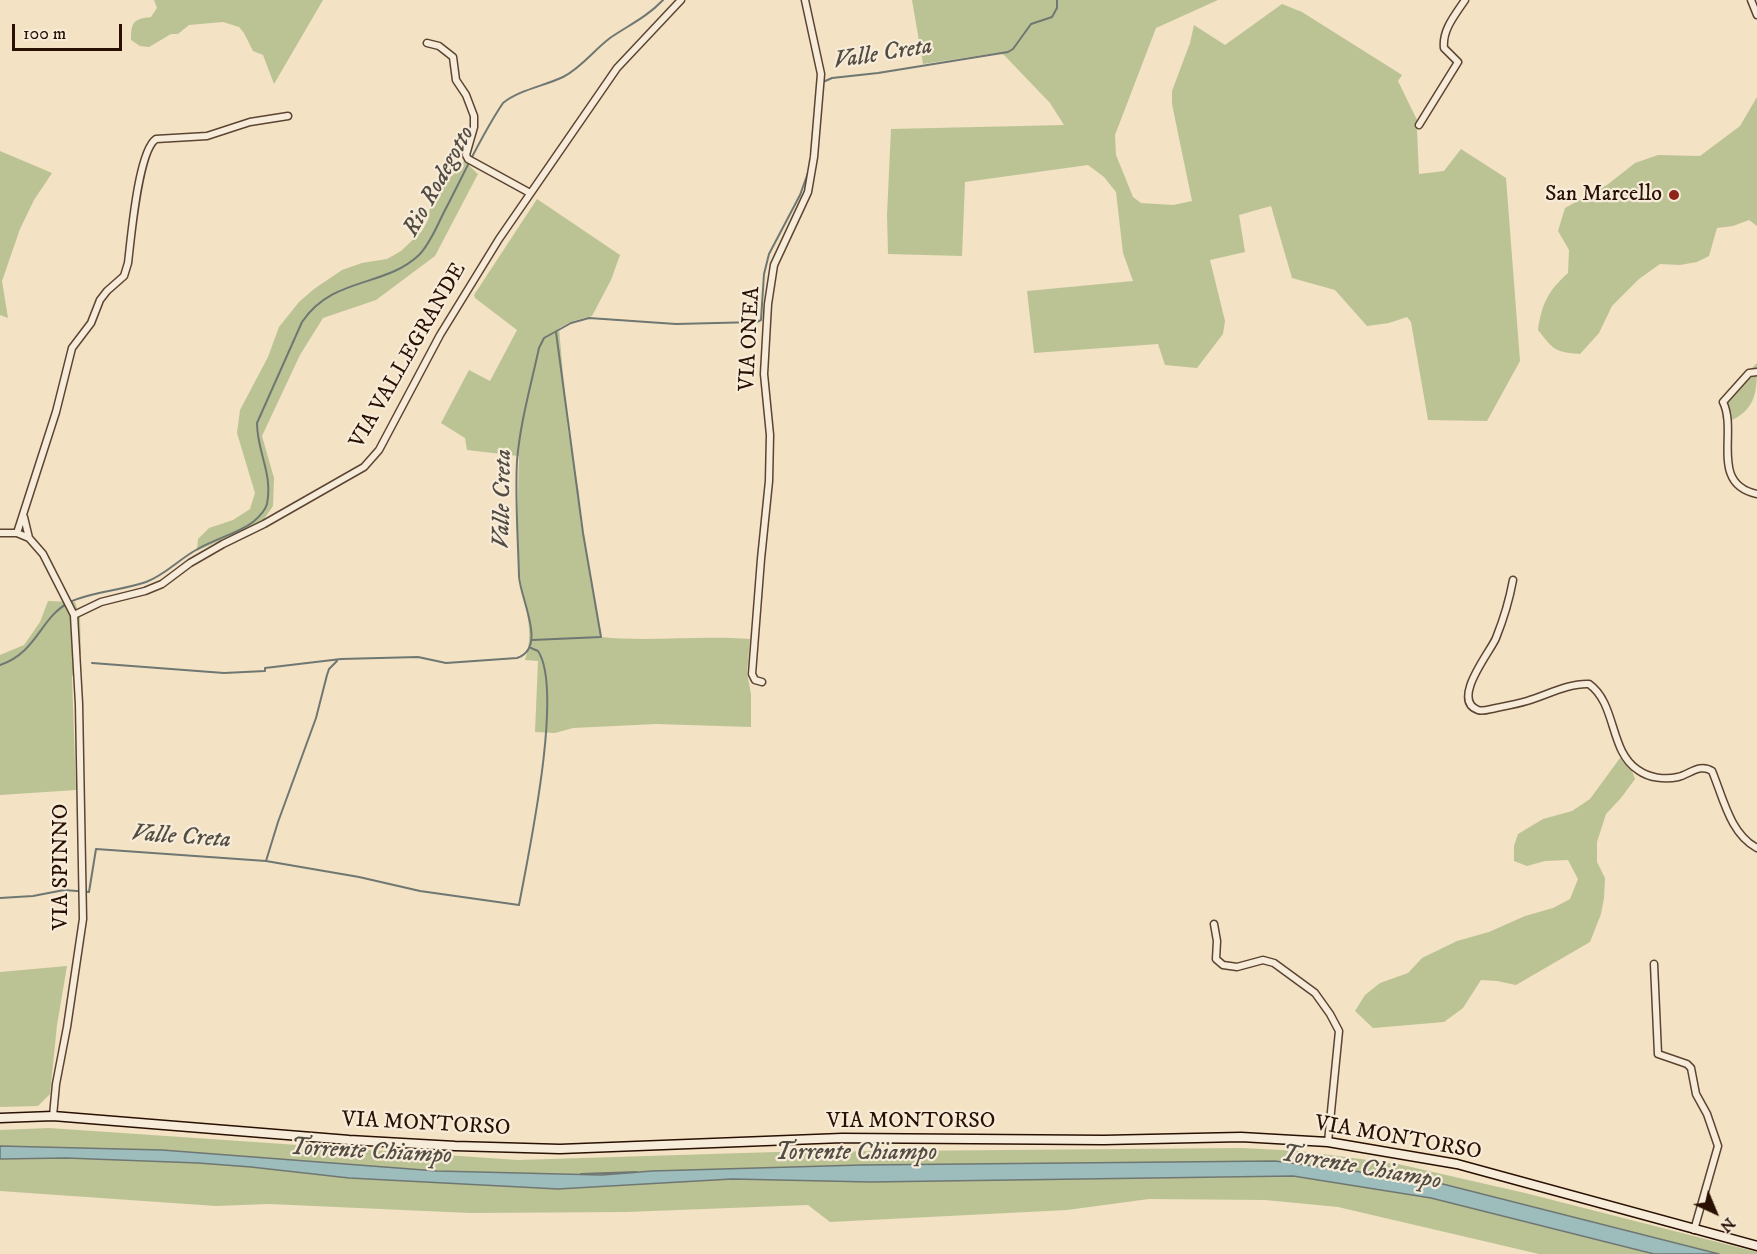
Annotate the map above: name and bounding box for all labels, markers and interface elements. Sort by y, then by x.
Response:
scale bar [15,12,124,50]
text: 100 m [23,23,66,45]
water label: Valle Creta [831,33,935,77]
water label: Rio Rodegotto [398,122,482,242]
place label: San Marcello [1545,182,1662,208]
marker: San Marcello [1667,188,1681,202]
street label: VIA VALLEGRANDE [345,259,473,453]
street label: VIA ONEA [735,286,767,392]
water label: Valle Creta [489,449,519,549]
street label: VIA SPINNO [49,804,75,930]
water label: Valle Creta [130,820,232,856]
street label: VIA MONTORSO [341,1107,511,1143]
street label: VIA MONTORSO [827,1109,995,1135]
street label: VIA MONTORSO [1313,1111,1483,1167]
water label: Torrente Chiampo [289,1134,453,1172]
water label: Torrente Chiampo [775,1140,937,1168]
water label: Torrente Chiampo [1279,1141,1443,1197]
north arrow [1685,1182,1745,1242]
text: N [1716,1213,1739,1237]

